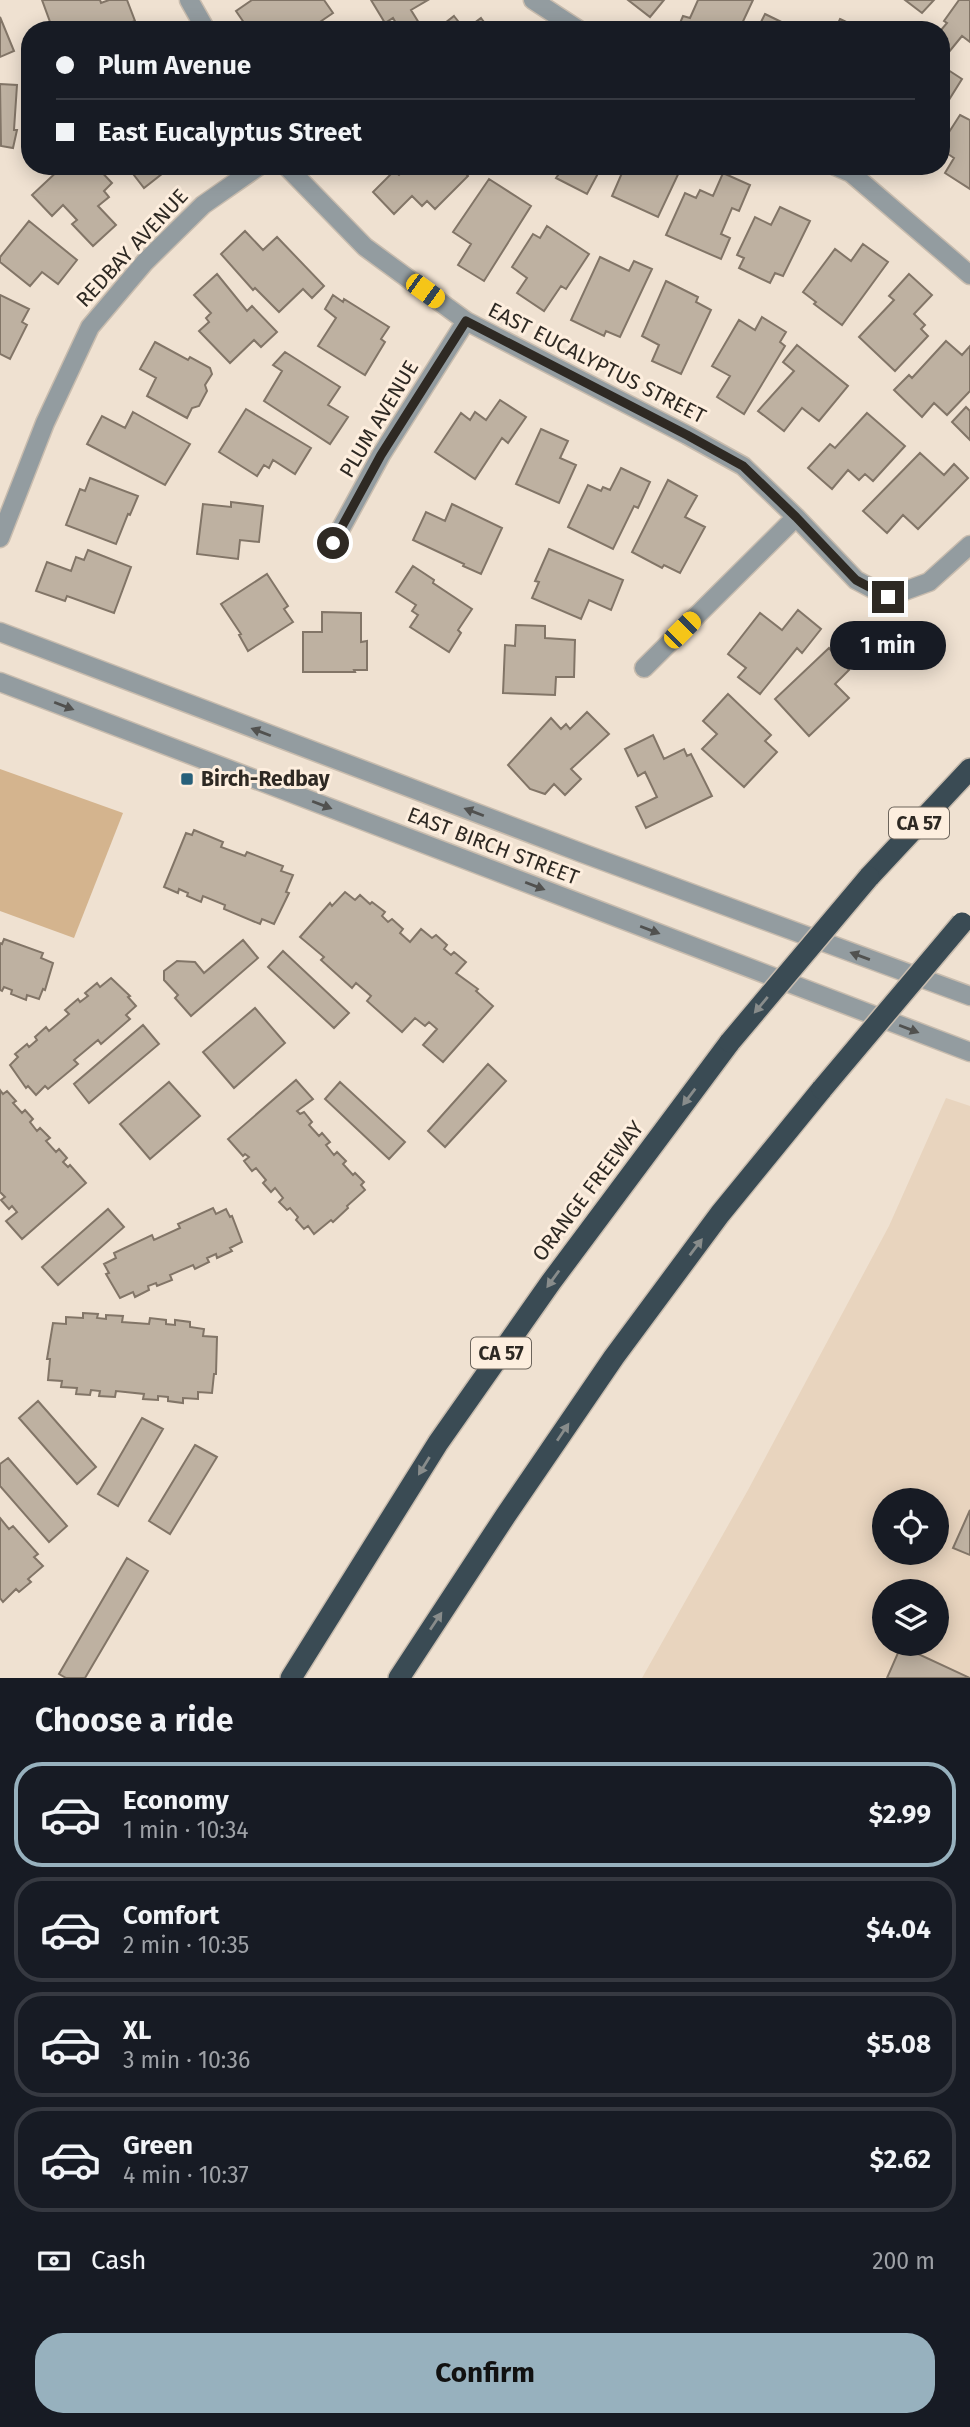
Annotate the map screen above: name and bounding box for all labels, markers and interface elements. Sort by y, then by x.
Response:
text: Plum Avenue [98,50,251,81]
text: East Eucalyptus Street [98,117,362,148]
street label: REDBAY AVENUE [71,183,193,313]
car [402,270,449,312]
street label: EAST EUCALYPTUS STREET [484,297,710,429]
street label: PLUM AVENUE [334,356,424,482]
route start [317,527,349,559]
route end [872,581,904,613]
car [660,608,705,652]
callout: 1 min [830,622,946,670]
text: 1 min [860,631,916,659]
one-way arrow [53,701,74,712]
one-way arrow [251,726,272,737]
place label: Birch-Redbay [201,766,330,792]
marker: Birch-Redbay [179,771,195,787]
one-way arrow [312,800,333,811]
street label: EAST BIRCH STREET [404,801,583,891]
one-way arrow [464,806,485,817]
road number: CA 57 [889,808,949,838]
one-way arrow [524,881,545,892]
one-way arrow [640,925,661,936]
one-way arrow [850,950,871,961]
one-way arrow [754,995,769,1013]
one-way arrow [898,1023,919,1034]
one-way arrow [682,1088,696,1106]
street label: ORANGE FREEWAY [527,1115,650,1266]
one-way arrow [688,1238,702,1256]
one-way arrow [546,1270,560,1288]
road number: CA 57 [471,1338,531,1368]
one-way arrow [556,1423,570,1441]
one-way arrow [417,1456,430,1476]
map controls [872,1488,949,1656]
button: locate [872,1488,949,1565]
button: layers [872,1579,949,1656]
one-way arrow [429,1611,442,1630]
text: Choose a ride [35,1701,233,1739]
icon: car [39,1783,102,1846]
text: Economy [123,1785,229,1816]
text: $2.99 [869,1799,931,1830]
text: 1 min · 10:34 [123,1816,249,1844]
icon: car [39,1898,102,1961]
text: Comfort [123,1900,219,1931]
text: $4.04 [866,1914,931,1945]
text: 2 min · 10:35 [123,1931,249,1959]
icon: car [39,2013,102,2076]
text: XL [123,2015,151,2046]
text: $5.08 [867,2029,931,2060]
text: 3 min · 10:36 [123,2046,250,2074]
icon: car [39,2128,102,2191]
text: Green [123,2130,193,2161]
text: $2.62 [870,2144,931,2175]
text: 4 min · 10:37 [123,2161,249,2189]
icon: cash [35,2242,73,2280]
text: Cash [91,2245,147,2276]
text: 200 m [872,2247,935,2275]
button: Confirm [35,2333,935,2413]

